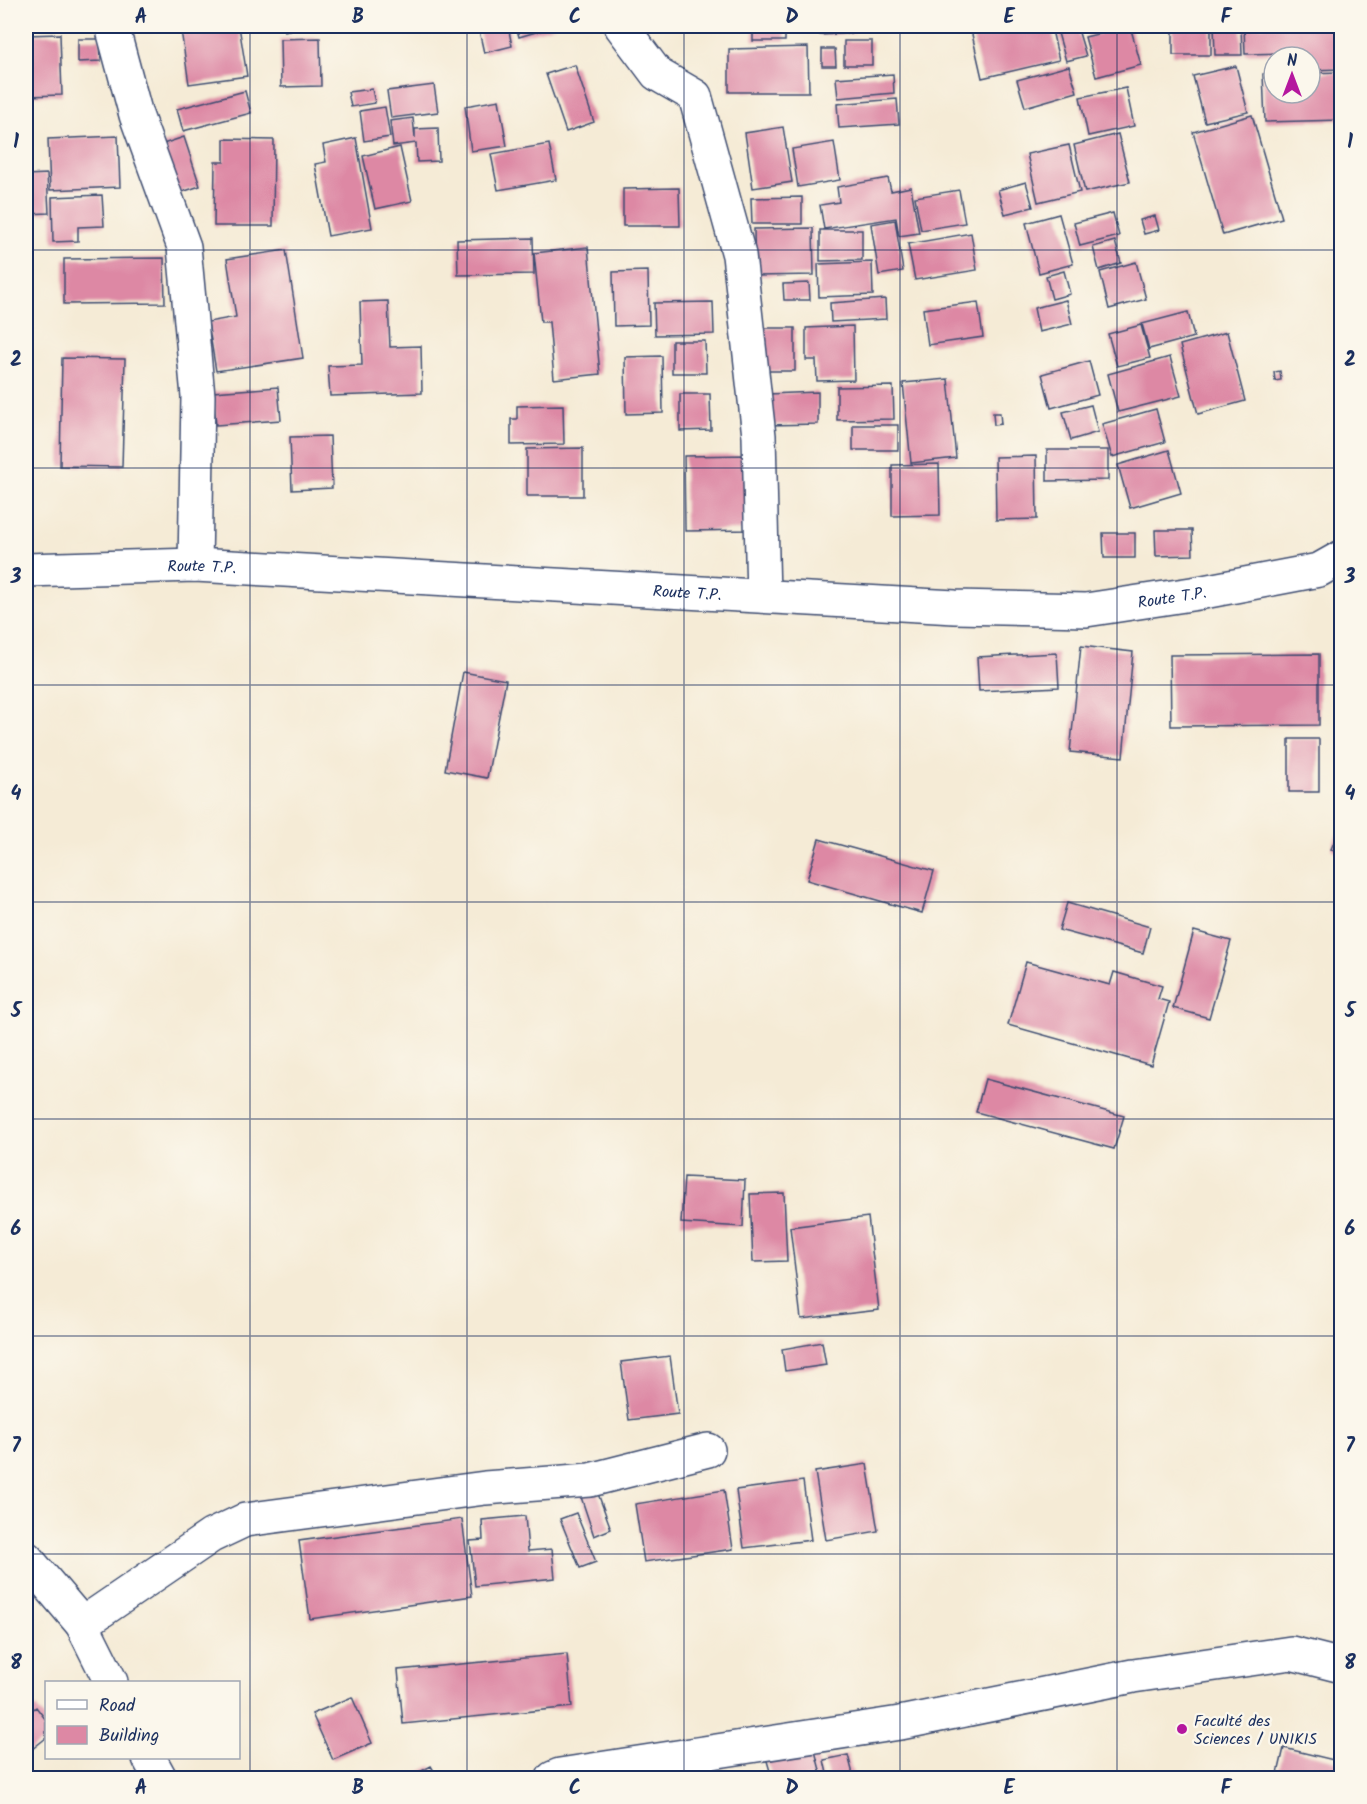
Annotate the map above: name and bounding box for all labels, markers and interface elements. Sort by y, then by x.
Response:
text: A [135,2,147,34]
text: B [352,2,364,34]
text: C [569,2,581,34]
text: D [785,2,799,34]
text: E [1003,2,1015,34]
text: F [1221,2,1233,34]
north arrow [1262,45,1322,105]
text: N [1287,49,1297,74]
text: 1 [13,127,19,159]
text: 1 [1347,127,1353,159]
text: 2 [10,345,22,377]
text: 2 [1344,345,1356,377]
street label: Route T.P. [167,554,237,581]
text: 3 [10,562,22,594]
text: 3 [1344,562,1356,594]
street label: Route T.P. [652,579,722,608]
street label: Route T.P. [1136,581,1208,616]
text: 4 [11,779,22,811]
text: 4 [1345,779,1356,811]
text: 5 [10,996,23,1028]
text: 5 [1344,996,1357,1028]
text: 6 [11,1214,22,1246]
text: 6 [1345,1214,1356,1246]
text: 7 [11,1431,21,1463]
text: 7 [1345,1431,1355,1463]
text: 8 [10,1648,22,1680]
text: 8 [1344,1648,1356,1680]
legend [45,1681,240,1759]
text: Road [99,1692,136,1721]
place label: Faculté des Sciences / UNIKIS [1194,1709,1318,1752]
text: Building [99,1722,159,1751]
marker: Faculté des Sciences / UNIKIS [1175,1722,1189,1736]
text: A [135,1773,147,1804]
text: B [352,1773,364,1804]
text: C [569,1773,581,1804]
text: D [785,1773,799,1804]
text: E [1003,1773,1015,1804]
text: F [1221,1773,1233,1804]

